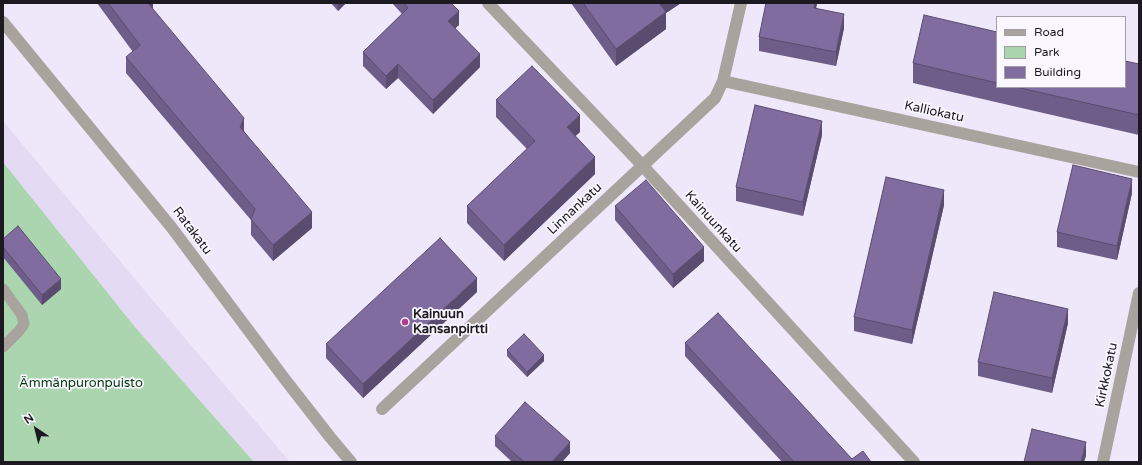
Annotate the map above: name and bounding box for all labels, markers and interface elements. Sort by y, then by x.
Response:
legend [996,16,1126,88]
text: Road [1034,25,1064,39]
text: Park [1034,45,1060,59]
text: Building [1034,65,1081,79]
street label: Kalliokatu [903,98,965,126]
street label: Linnankatu [545,180,605,238]
street label: Kainuunkatu [681,188,745,256]
street label: Ratakatu [169,204,215,258]
place label: Kainuun Kansanpirtti [413,307,488,338]
marker: Kainuun Kansanpirtti [400,317,410,327]
street label: Kirkkokatu [1093,341,1121,409]
park label: Ämmänpuronpuisto [19,376,143,392]
north arrow [16,409,56,449]
text: N [21,411,36,427]

